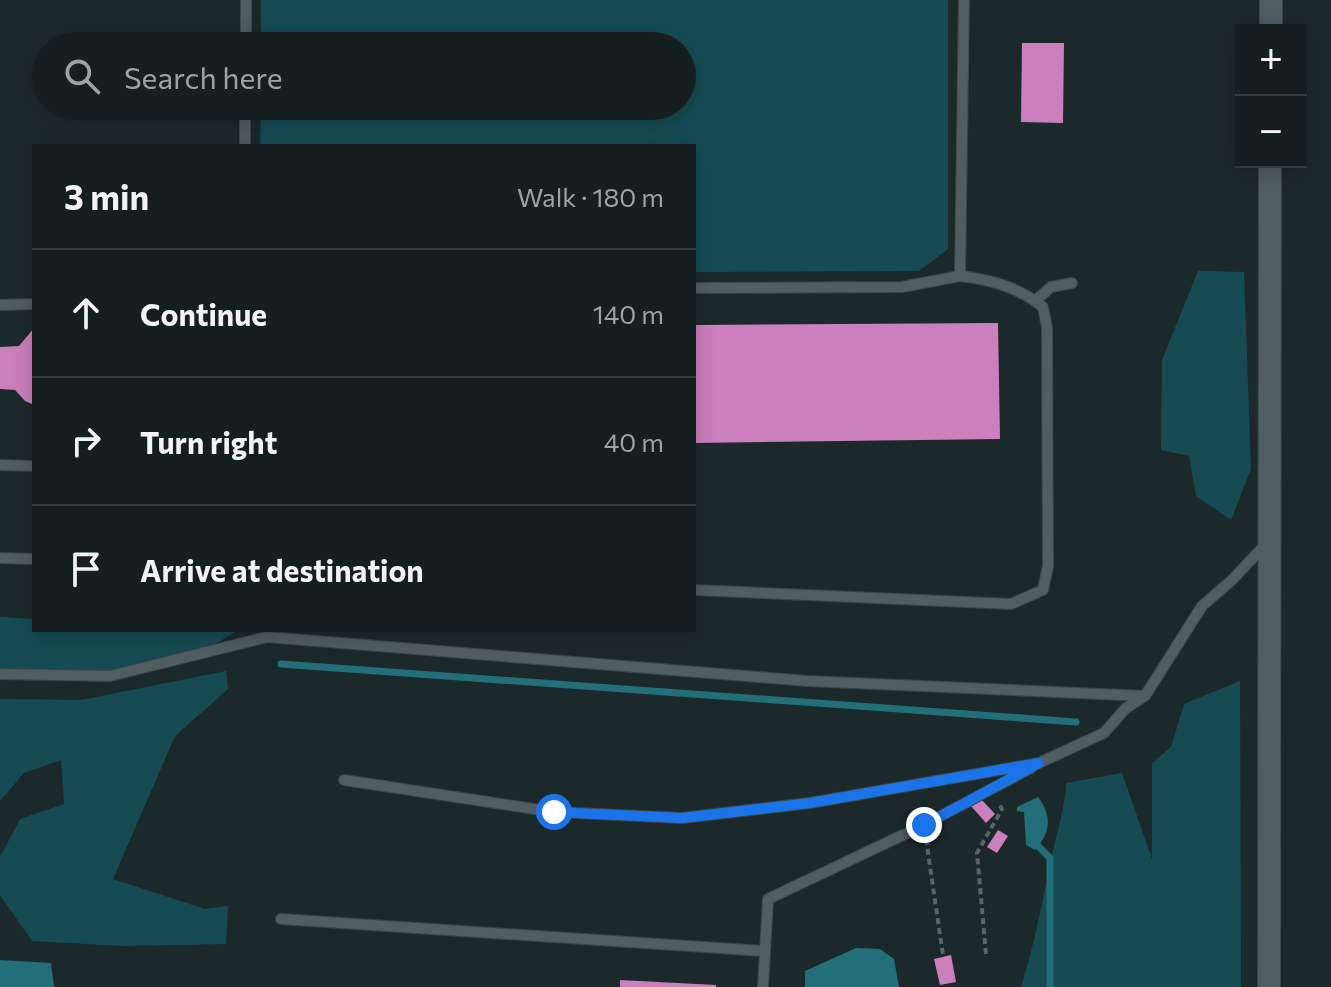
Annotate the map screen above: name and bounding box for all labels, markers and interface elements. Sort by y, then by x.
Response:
map controls [1235,24,1307,168]
button: + [1235,24,1307,96]
search box [32,32,696,120]
icon: search [60,54,104,98]
text: Search here [124,58,283,95]
button: − [1235,96,1307,168]
text: 3 min [64,175,149,217]
text: Walk · 180 m [517,181,664,212]
icon: ahead [64,291,108,335]
text: Continue [140,295,267,332]
text: 140 m [593,298,664,329]
icon: right [64,419,108,463]
text: Turn right [140,423,277,460]
text: 40 m [604,426,664,457]
icon: arrive [64,547,108,591]
text: Arrive at destination [140,551,424,588]
route start [536,794,572,830]
route end [906,807,942,843]

